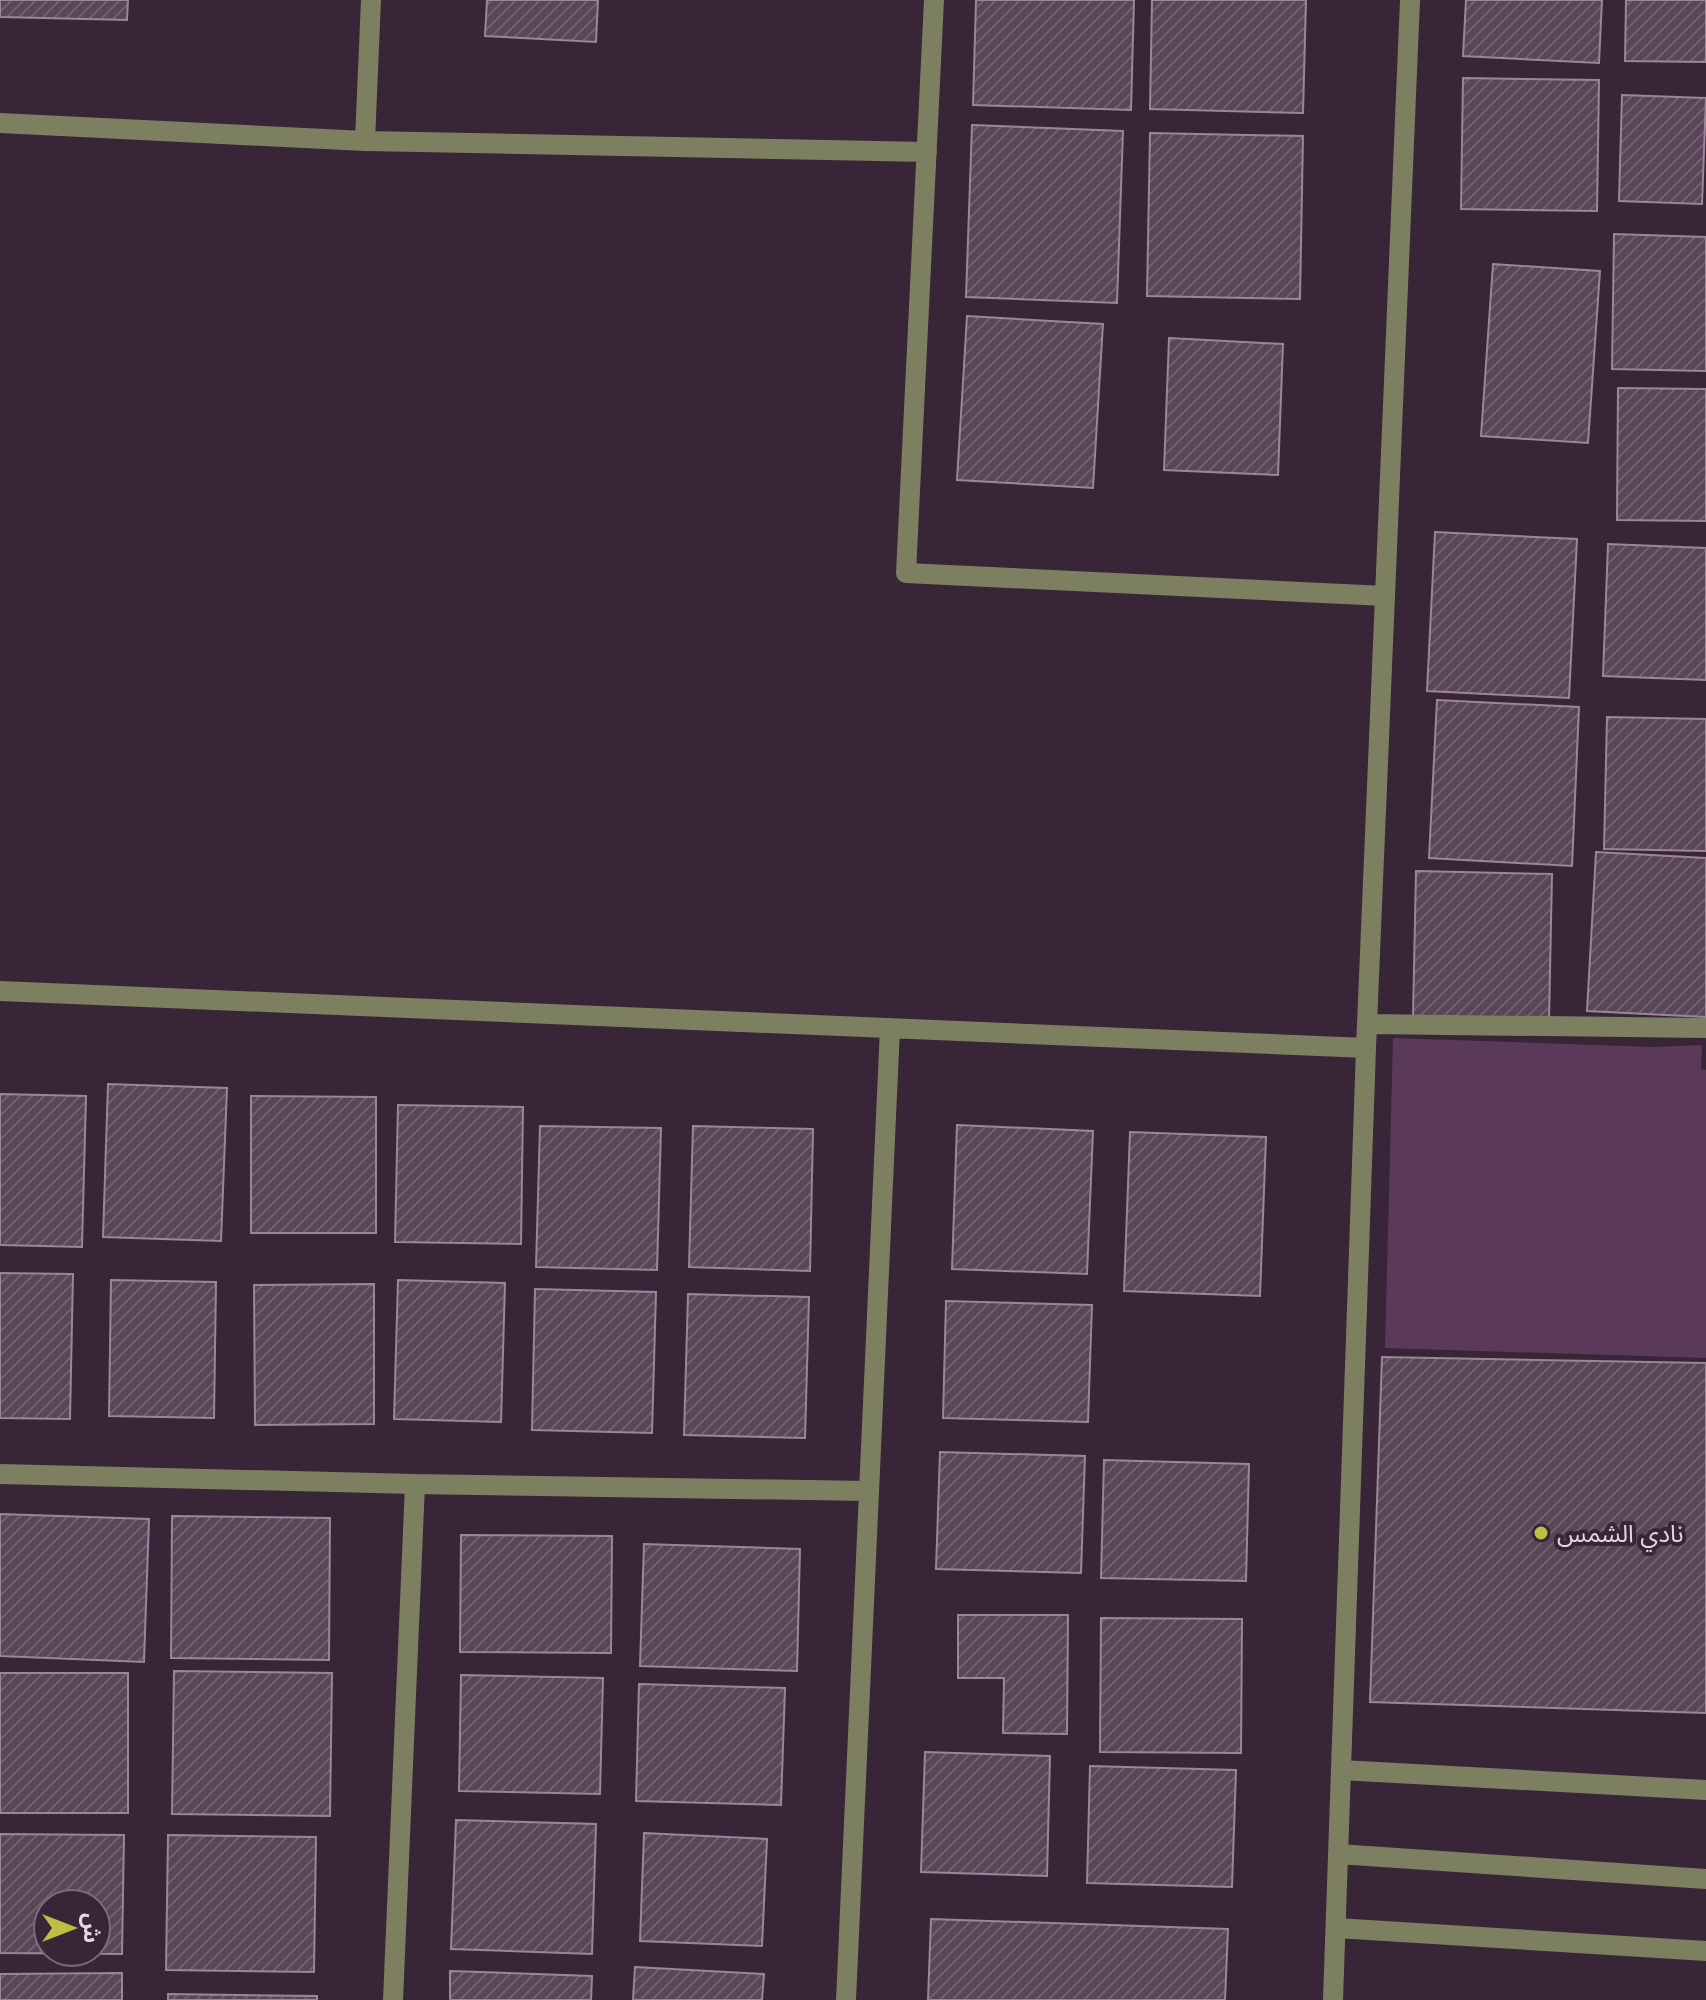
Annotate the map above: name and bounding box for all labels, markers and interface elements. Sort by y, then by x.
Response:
place label: نادي الشمس [1557,1520,1683,1552]
marker: نادي الشمس [1532,1524,1550,1542]
north arrow [32,1888,112,1968]
text: ش [79,1913,104,1943]

